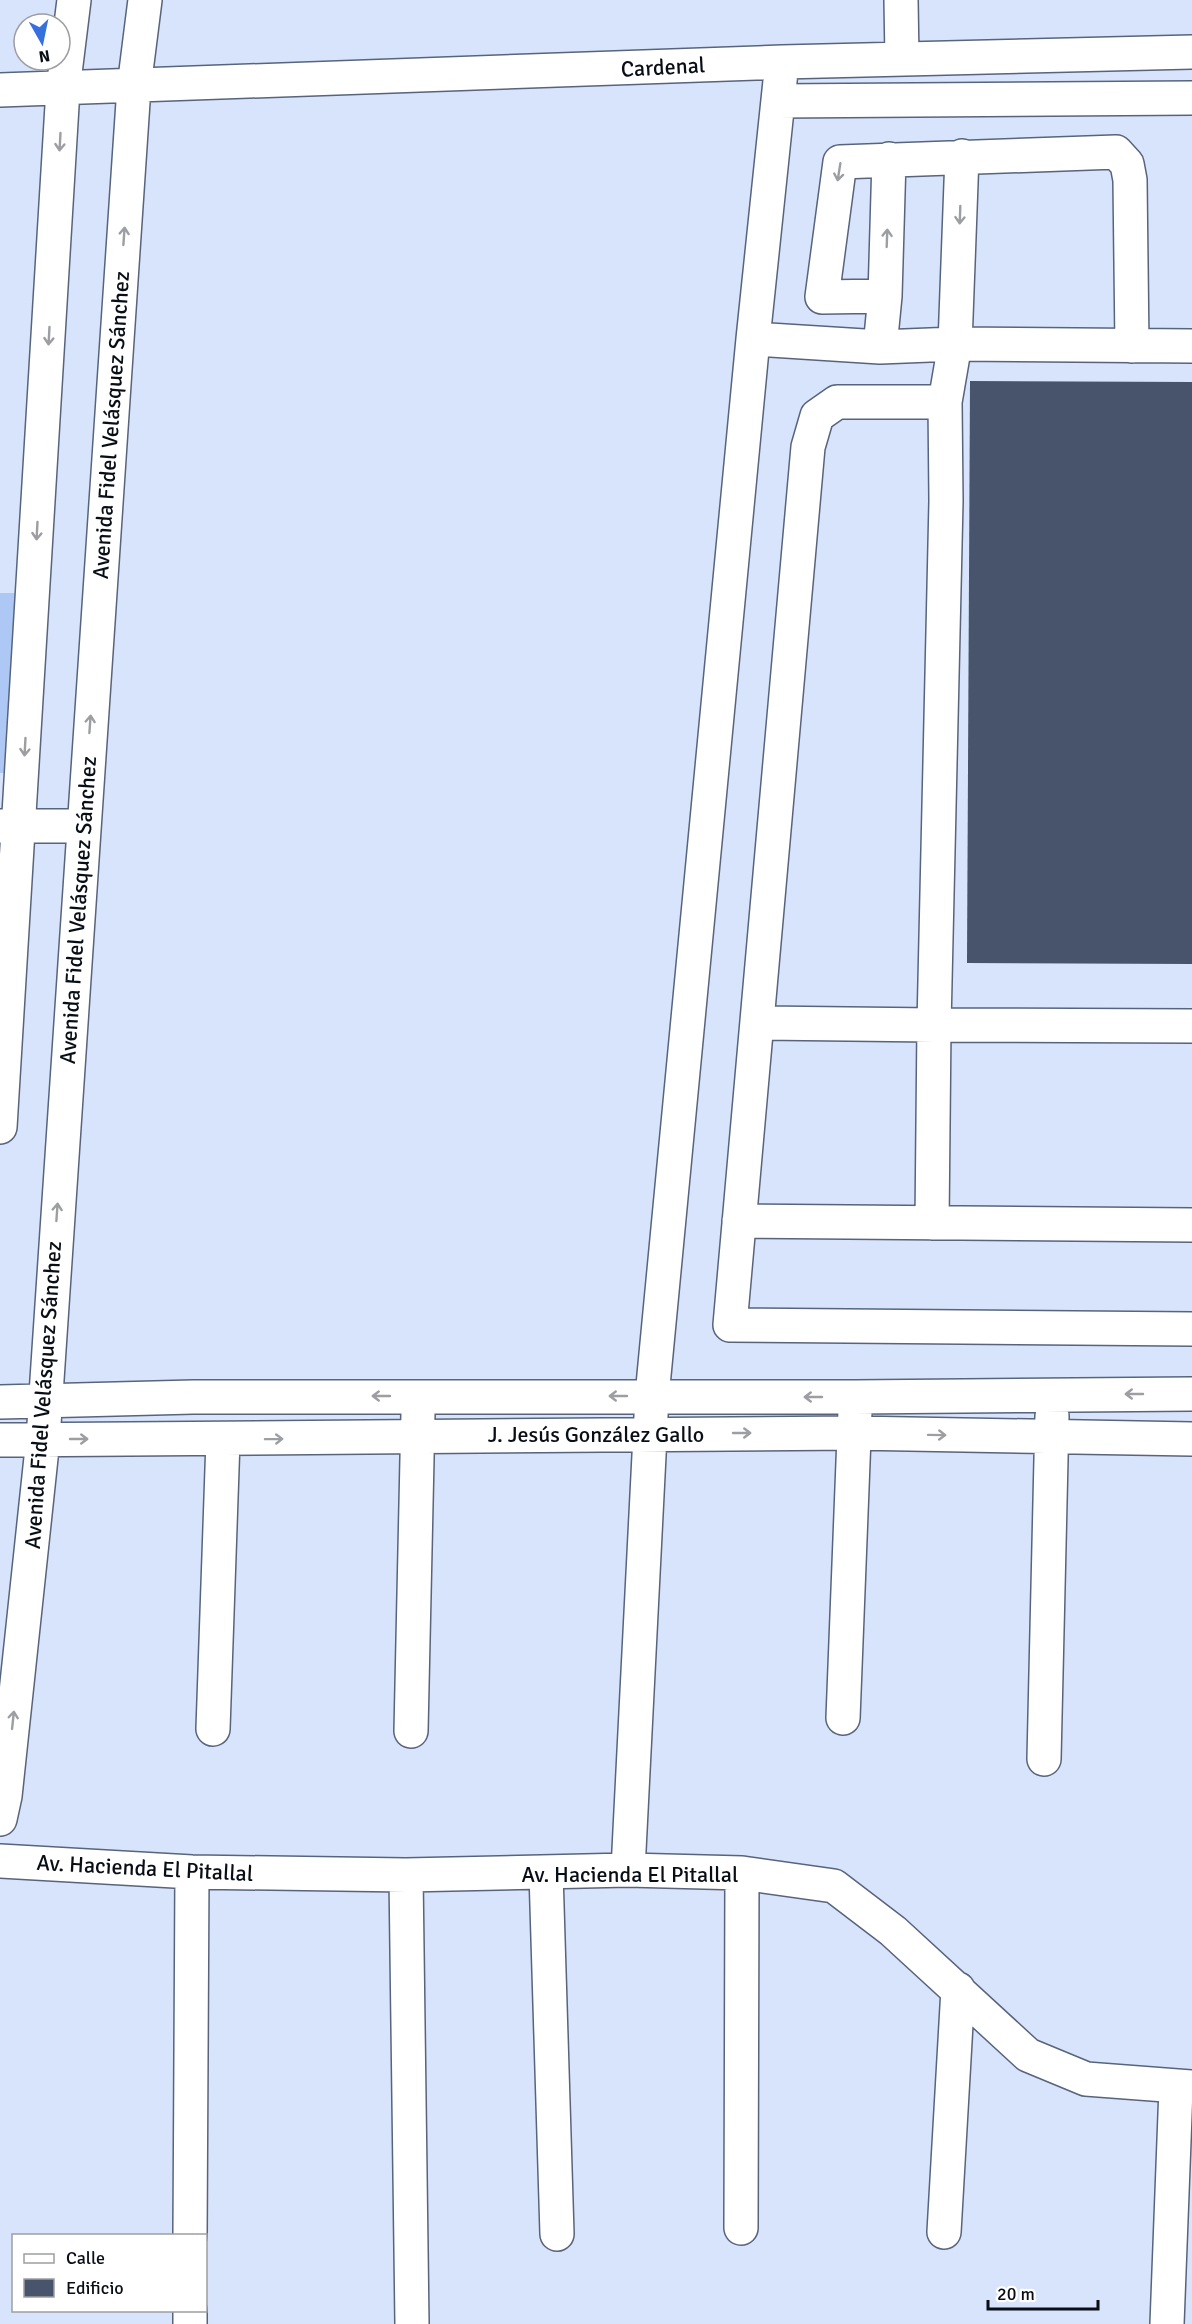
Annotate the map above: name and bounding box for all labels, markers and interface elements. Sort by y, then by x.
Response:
north arrow [12,12,72,72]
text: N [37,45,51,67]
street label: Cardenal [620,51,706,83]
one-way arrow [55,131,66,151]
one-way arrow [834,162,845,181]
one-way arrow [955,204,966,224]
one-way arrow [118,227,129,247]
one-way arrow [881,228,892,248]
street label: Avenida Fidel Velásquez Sánchez [87,270,135,580]
one-way arrow [43,326,54,346]
one-way arrow [32,521,43,541]
one-way arrow [85,714,96,734]
one-way arrow [19,736,30,756]
street label: Avenida Fidel Velásquez Sánchez [54,755,102,1065]
one-way arrow [52,1202,63,1222]
street label: Avenida Fidel Velásquez Sánchez [19,1240,67,1550]
one-way arrow [1124,1388,1144,1400]
one-way arrow [371,1390,391,1402]
one-way arrow [608,1390,628,1402]
one-way arrow [803,1391,823,1403]
street label: J. Jesús González Gallo [488,1421,704,1448]
one-way arrow [732,1427,752,1439]
one-way arrow [927,1429,947,1440]
one-way arrow [69,1433,89,1445]
one-way arrow [264,1433,284,1445]
one-way arrow [8,1710,19,1730]
street label: Av. Hacienda El Pitallal [36,1849,254,1887]
street label: Av. Hacienda El Pitallal [522,1861,738,1888]
legend [12,2234,207,2312]
text: Calle [66,2247,105,2269]
scale bar [988,2273,1098,2311]
text: Edificio [66,2277,124,2299]
text: 20 m [997,2283,1035,2305]

